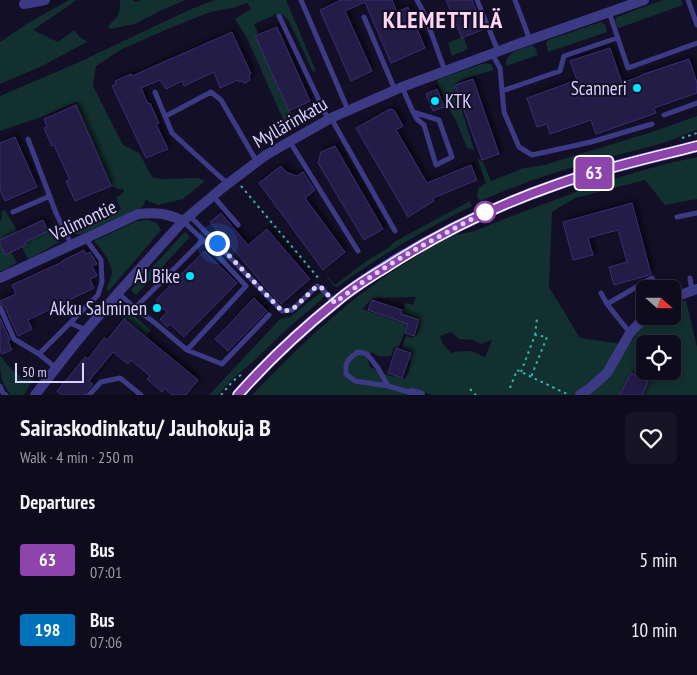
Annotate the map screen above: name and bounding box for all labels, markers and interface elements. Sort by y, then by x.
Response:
district label: KLEMETTILÄ [383,4,503,35]
place label: Scanneri [571,76,627,100]
marker: Scanneri [631,82,643,94]
place label: KTK [445,89,472,113]
street label: Myllärinkatu [249,91,331,153]
marker: KTK [429,95,441,107]
line badge: 63 [572,157,616,189]
text: 63 [585,161,603,184]
street label: Valimontie [45,194,120,246]
unlabelled marker [474,201,496,223]
your location [205,231,230,256]
place label: AJ Bike [134,264,180,288]
marker: AJ Bike [184,270,196,282]
north arrow [636,280,681,325]
map controls [636,280,681,380]
place label: Akku Salminen [50,296,147,320]
marker: Akku Salminen [151,302,163,314]
button: locate [636,335,681,380]
scale bar [15,360,84,383]
text: 50 m [22,363,47,381]
text: Sairaskodinkatu/ Jauhokuja B [20,412,271,443]
button: heart [625,412,677,464]
text: Walk · 4 min · 250 m [20,447,133,467]
text: Departures [20,490,95,514]
text: Bus [90,538,114,562]
text: 63 [39,548,56,571]
text: 5 min [640,548,677,572]
text: 07:01 [90,562,122,582]
text: Bus [90,608,114,632]
text: 198 [35,618,60,641]
text: 10 min [631,618,677,642]
text: 07:06 [90,632,122,652]

